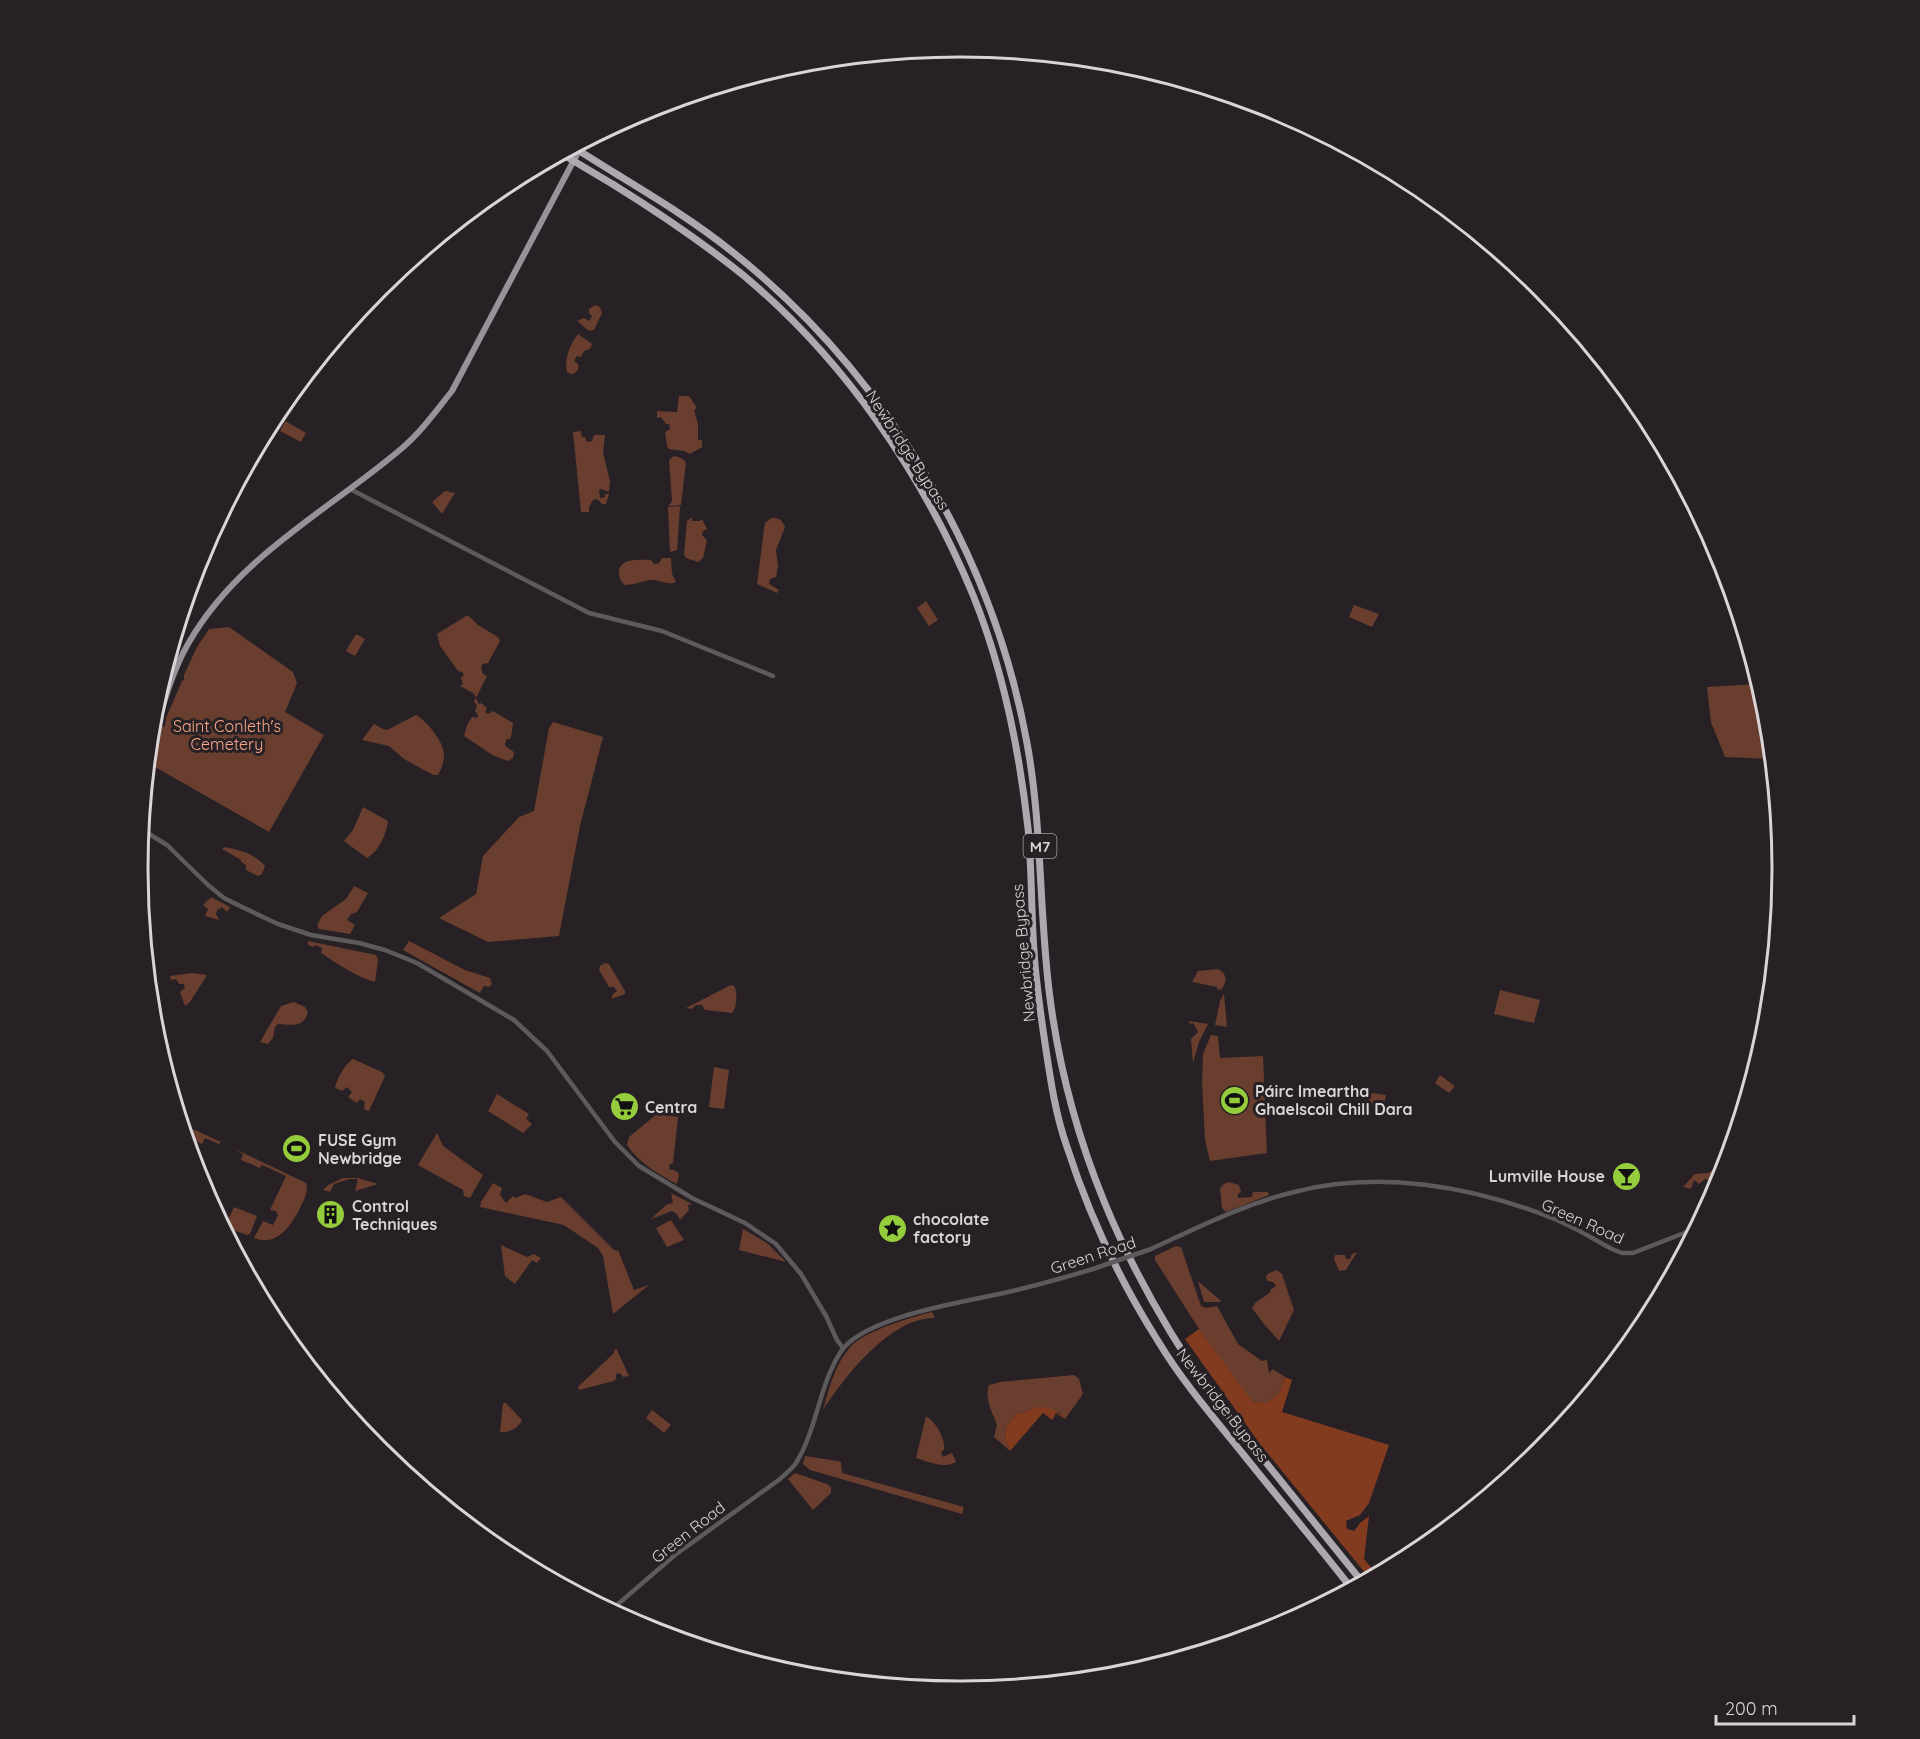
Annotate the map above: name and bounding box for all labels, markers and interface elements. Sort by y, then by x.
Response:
street label: Newbridge Bypass [862,386,954,514]
park label: Saint Conleth's Cemetery [173,716,281,754]
road number: M7 [1024,834,1056,858]
street label: Newbridge Bypass [1007,883,1039,1023]
place label: Páirc Imeartha Ghaelscoil Chill Dara [1255,1081,1413,1119]
sports icon: Páirc Imeartha Ghaelscoil Chill Dara [1218,1084,1250,1116]
supermarket icon: Centra [608,1091,640,1123]
place label: Centra [645,1097,697,1117]
place label: FUSE Gym Newbridge [318,1130,402,1168]
sports icon: FUSE Gym Newbridge [281,1133,313,1165]
bar icon: Lumville House [1610,1160,1642,1192]
place label: Lumville House [1489,1166,1605,1186]
street label: Green Road [1539,1194,1627,1248]
place label: Control Techniques [352,1196,437,1234]
building icon: Control Techniques [315,1199,347,1231]
place label: chocolate factory [913,1209,989,1247]
place icon: chocolate factory [876,1212,908,1244]
street label: Green Road [1048,1232,1138,1278]
street label: Newbridge Bypass [1172,1344,1274,1466]
street label: Green Road [647,1497,729,1567]
scale bar [1716,1688,1854,1726]
text: 200 m [1725,1697,1778,1720]

